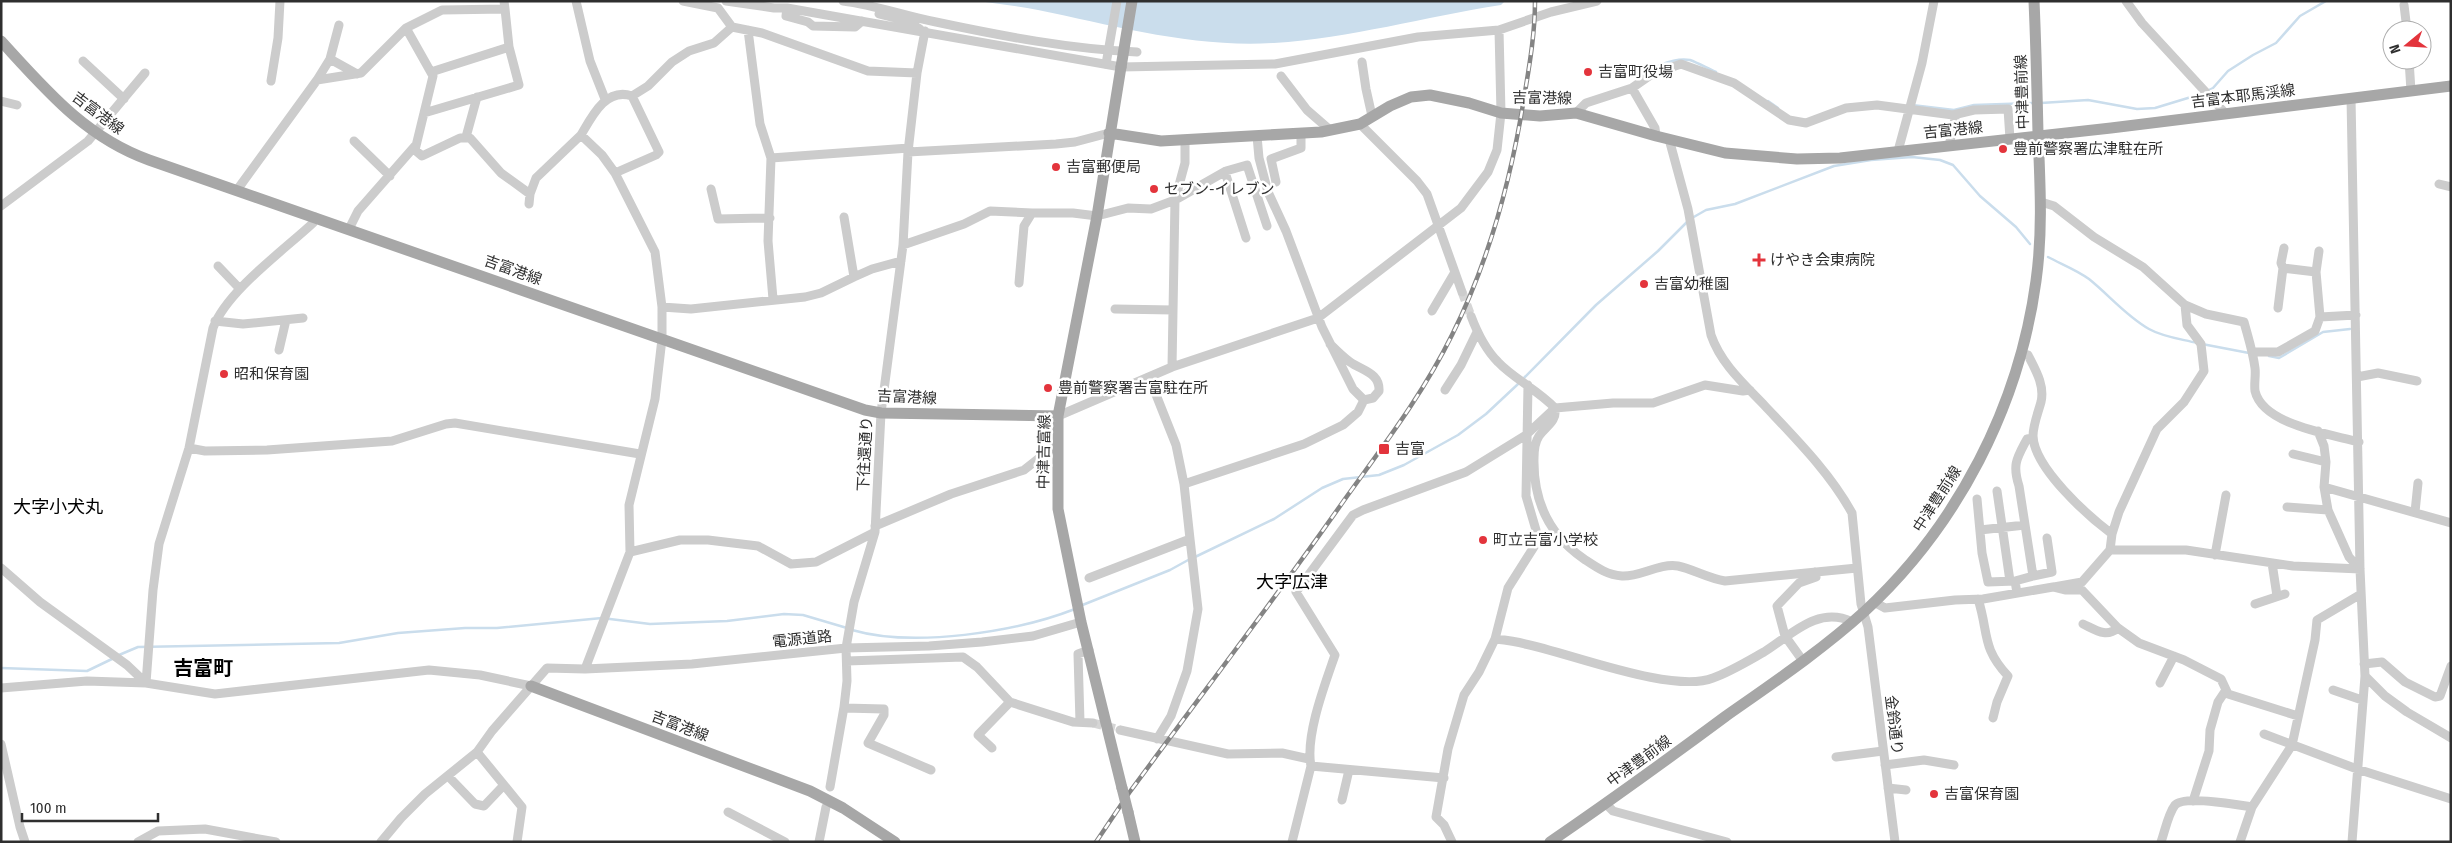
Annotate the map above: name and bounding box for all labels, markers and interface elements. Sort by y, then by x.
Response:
north arrow [2382,20,2432,70]
text: N [2386,42,2404,55]
street label: 中津豊前線 [2012,54,2032,130]
place label: 吉富町役場 [1598,63,1673,81]
marker: 吉富町役場 [1582,66,1594,78]
street label: 吉富本耶馬渓線 [2190,81,2296,111]
street label: 吉富港線 [69,88,127,138]
street label: 吉富港線 [1512,88,1572,108]
street label: 吉富港線 [1922,118,1984,142]
place label: 豊前警察署広津駐在所 [2013,140,2163,158]
marker: 豊前警察署広津駐在所 [1997,143,2009,155]
place label: 吉富郵便局 [1066,158,1141,176]
marker: 吉富郵便局 [1050,161,1062,173]
place label: セブン-イレブン [1164,180,1275,198]
marker: セブン-イレブン [1148,183,1160,195]
street label: 吉富港線 [482,251,544,289]
place label: けやき会東病院 [1770,251,1875,269]
marker: けやき会東病院 [1752,253,1766,267]
place label: 吉富幼稚園 [1654,275,1729,293]
marker: 吉富幼稚園 [1638,278,1650,290]
place label: 昭和保育園 [234,365,309,383]
marker: 昭和保育園 [218,368,230,380]
place label: 豊前警察署吉富駐在所 [1058,379,1208,397]
marker: 豊前警察署吉富駐在所 [1042,382,1054,394]
street label: 吉富港線 [877,386,937,408]
street label: 中津吉富線 [1034,414,1054,490]
street label: 下往還通り [854,416,876,492]
place label: 吉富 [1395,440,1425,458]
marker: 吉富 [1377,442,1391,456]
street label: 中津豊前線 [1909,463,1965,535]
district label: 大字小犬丸 [13,496,103,518]
place label: 町立吉富小学校 [1493,531,1598,549]
marker: 町立吉富小学校 [1477,534,1489,546]
district label: 大字広津 [1256,571,1328,593]
street label: 電源道路 [771,627,833,651]
district label: 吉富町 [173,656,233,680]
street label: 金鈴通り [1881,694,1907,756]
street label: 吉富港線 [649,707,711,745]
street label: 中津豊前線 [1603,732,1675,790]
place label: 吉富保育園 [1944,785,2019,803]
marker: 吉富保育園 [1928,788,1940,800]
scale bar [22,790,159,822]
text: 100 m [30,799,67,817]

